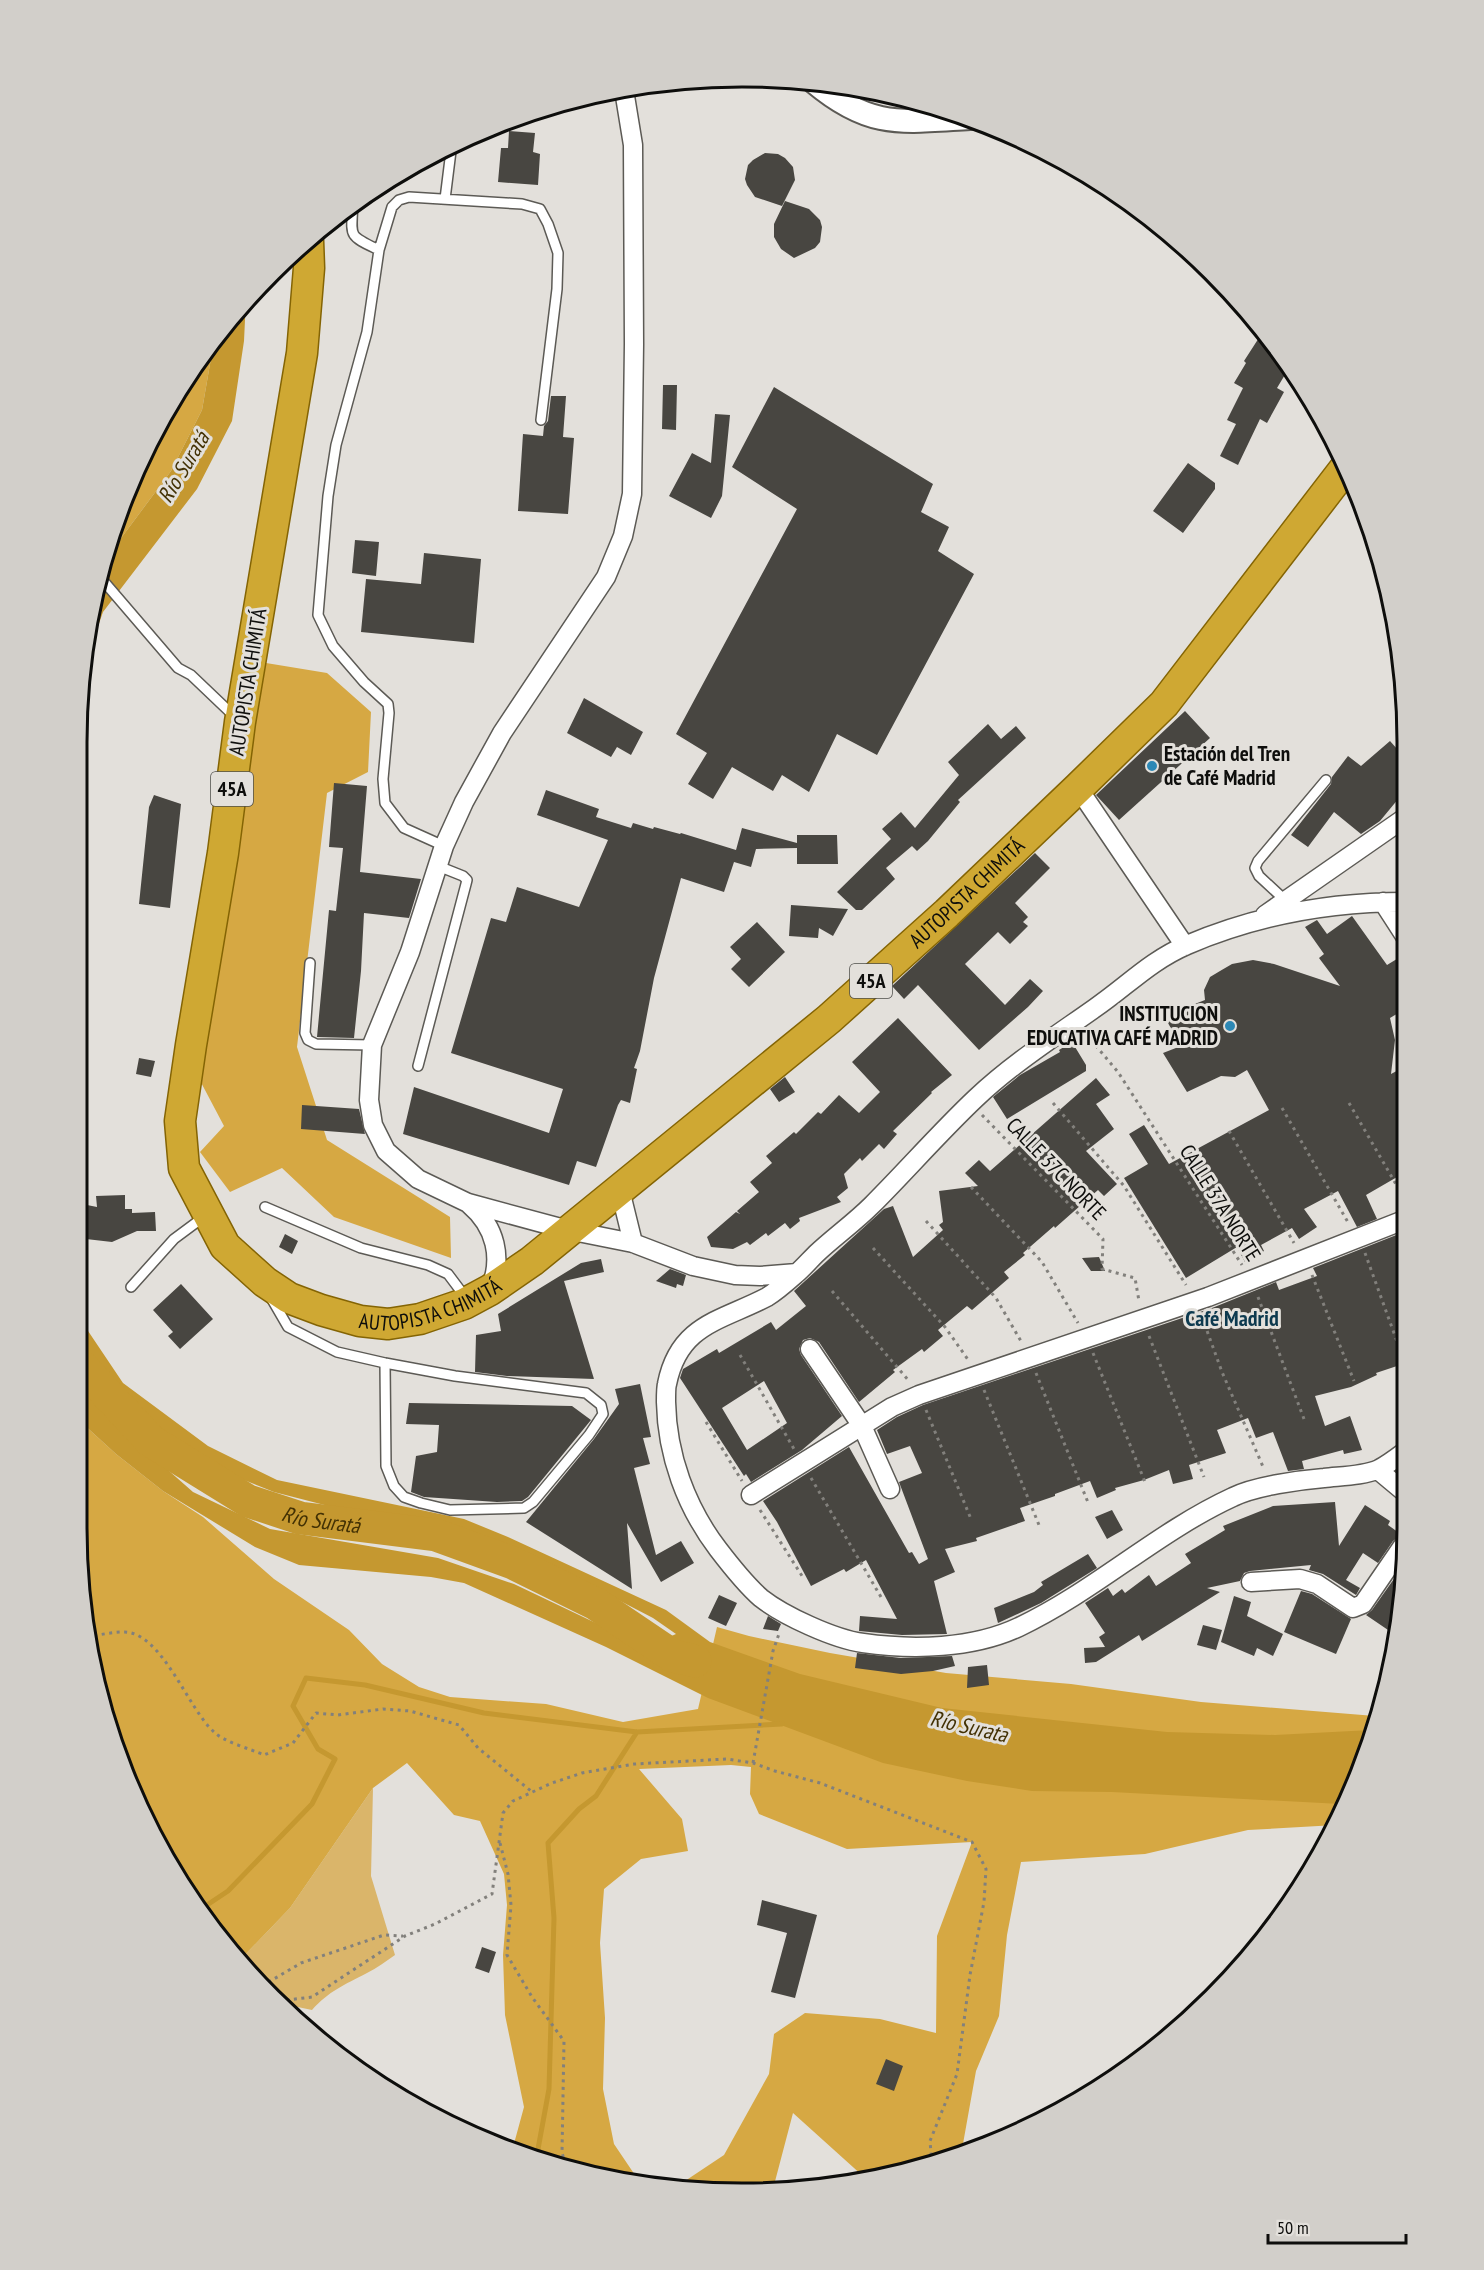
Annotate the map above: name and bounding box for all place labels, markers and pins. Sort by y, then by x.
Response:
place label: Estación del Tren de Café Madrid [1164,740,1290,791]
marker: Estación del Tren de Café Madrid [1145,759,1159,773]
place label: INSTITUCION EDUCATIVA CAFÉ MADRID [1027,1000,1218,1051]
marker: INSTITUCION EDUCATIVA CAFÉ MADRID [1223,1019,1237,1033]

